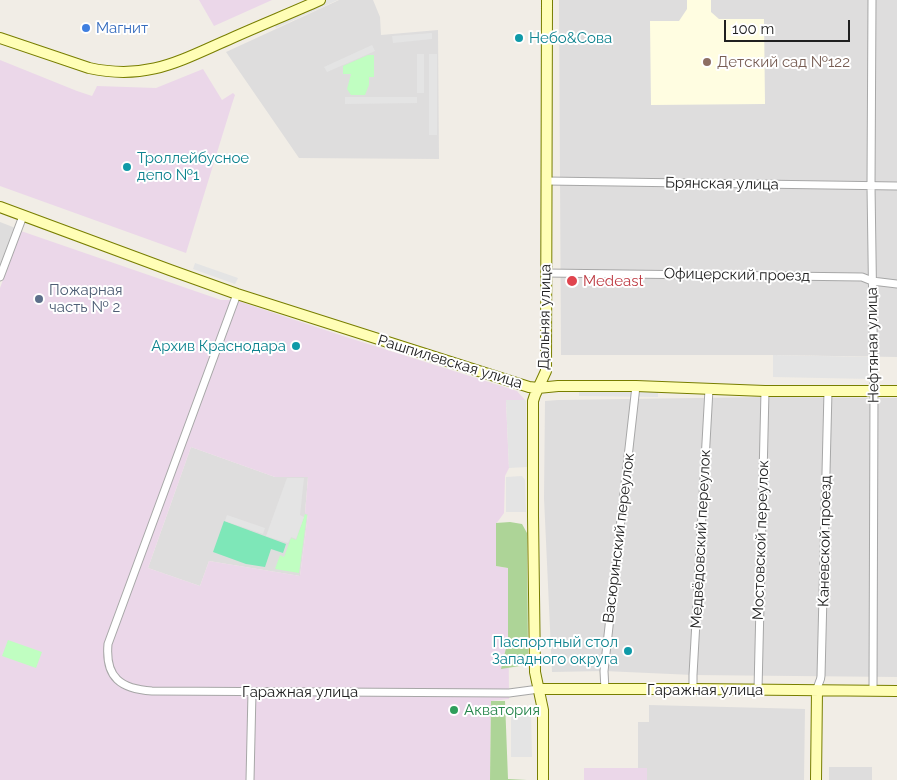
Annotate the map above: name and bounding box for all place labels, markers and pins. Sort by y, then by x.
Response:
place label: Магнит [96,19,148,37]
marker: Магнит [80,22,92,34]
place label: Небо&Сова [529,29,612,47]
marker: Небо&Сова [513,32,525,44]
place label: Детский сад №122 [717,53,850,71]
marker: Детский сад №122 [701,56,713,68]
place label: Троллейбусное депо №1 [137,149,249,184]
marker: Троллейбусное депо №1 [121,161,133,173]
place label: Medeast [583,272,643,290]
marker: Medeast [565,274,579,288]
place label: Пожарная часть № 2 [49,281,123,316]
marker: Пожарная часть № 2 [33,293,45,305]
place label: Архив Краснодара [151,337,286,355]
marker: Архив Краснодара [290,340,302,352]
place label: Паспортный стол Западного округа [492,633,618,668]
marker: Паспортный стол Западного округа [622,645,634,657]
place label: Акватория [464,701,540,719]
marker: Акватория [448,704,460,716]

